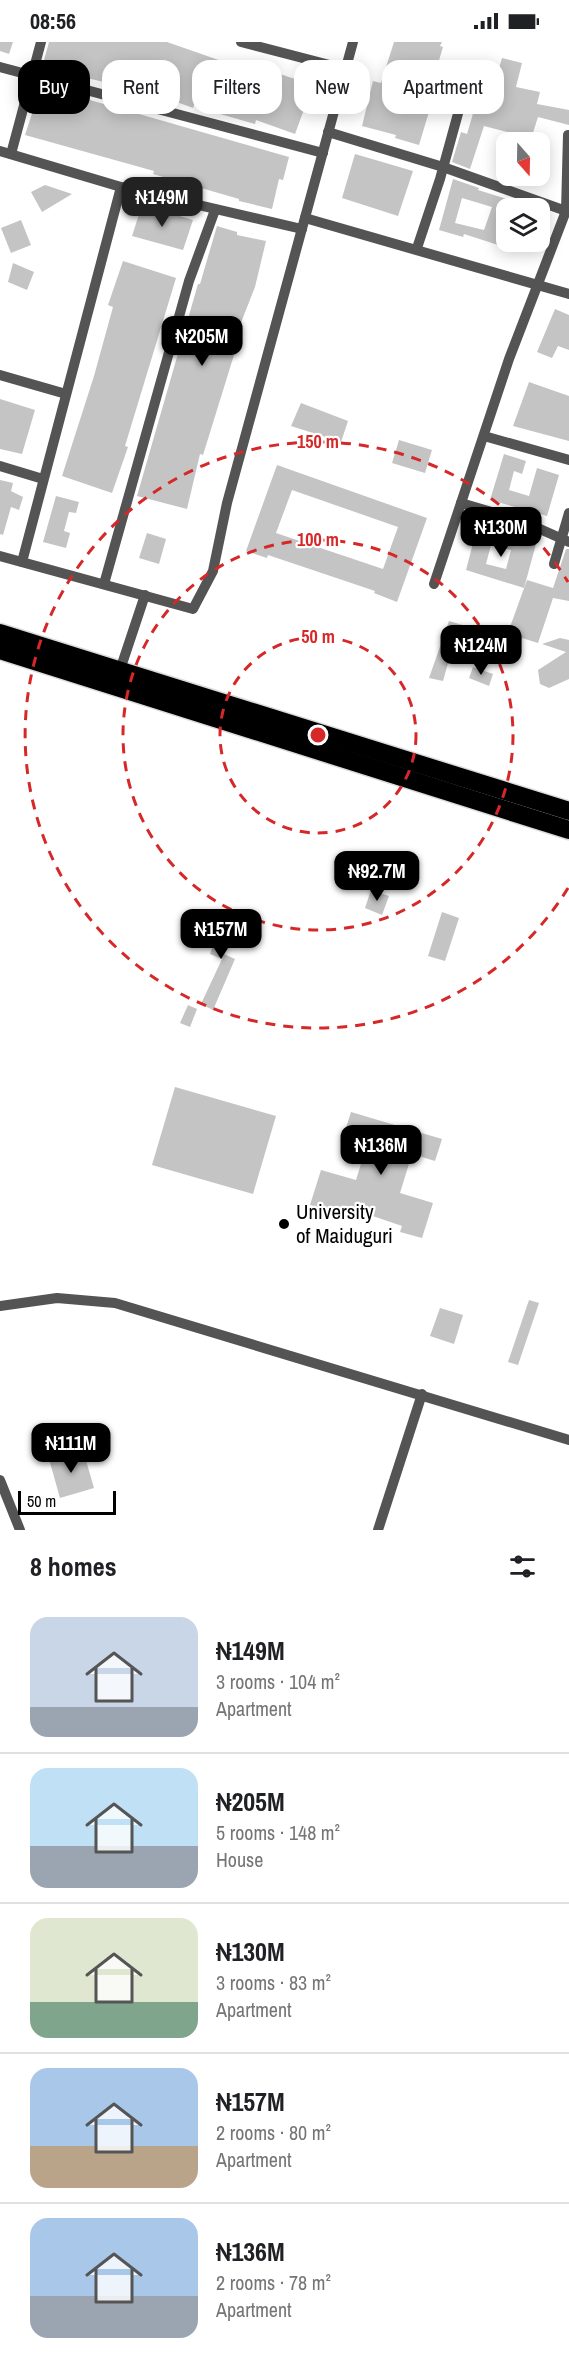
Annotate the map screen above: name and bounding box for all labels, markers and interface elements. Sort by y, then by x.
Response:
text: 08:56 [30,6,76,36]
chip: Buy [18,60,90,114]
chip: Rent [102,60,180,114]
chip: Filters [192,60,282,114]
chip: New [294,60,370,114]
chip: Apartment [382,60,504,114]
north arrow [496,132,550,186]
map controls [496,132,550,252]
pin: ₦149M [120,177,204,228]
text: ₦149M [136,183,188,210]
button: layers [496,198,550,252]
pin: ₦205M [160,316,244,367]
text: ₦205M [176,322,228,349]
text: 150 m [297,429,339,454]
pin: ₦130M [459,507,543,558]
text: ₦130M [475,513,527,540]
text: 100 m [297,527,339,552]
text: 50 m [301,624,335,649]
pin: ₦124M [439,625,523,676]
text: ₦124M [455,631,507,658]
centre of rings [308,725,328,745]
pin: ₦92.7M [328,851,426,902]
text: ₦92.7M [348,857,406,884]
pin: ₦157M [179,909,263,960]
text: ₦157M [195,915,247,942]
pin: ₦136M [339,1125,423,1176]
text: ₦136M [355,1131,407,1158]
place label: University of Maiduguri [296,1197,393,1250]
marker: University of Maiduguri [277,1217,291,1231]
pin: ₦111M [29,1423,113,1474]
text: ₦111M [45,1429,97,1456]
scale bar [18,1488,116,1516]
text: 50 m [27,1490,56,1512]
text: 8 homes [30,1549,117,1584]
icon: filters [506,1550,539,1583]
text: ₦149M [216,1633,285,1668]
icon: home [78,1641,150,1713]
text: 3 rooms · 104 m² [216,1668,340,1695]
text: Apartment [216,1695,292,1722]
text: ₦205M [216,1784,285,1819]
icon: home [78,1792,150,1864]
text: 5 rooms · 148 m² [216,1819,340,1846]
text: House [216,1846,263,1873]
text: ₦130M [216,1934,285,1969]
icon: home [78,1942,150,2014]
text: 3 rooms · 83 m² [216,1969,331,1996]
text: Apartment [216,1996,292,2023]
text: ₦157M [216,2084,285,2119]
icon: home [78,2092,150,2164]
text: 2 rooms · 80 m² [216,2119,331,2146]
text: Apartment [216,2146,292,2173]
text: ₦136M [216,2234,285,2269]
icon: home [78,2242,150,2314]
text: 2 rooms · 78 m² [216,2269,331,2296]
text: Apartment [216,2296,292,2323]

